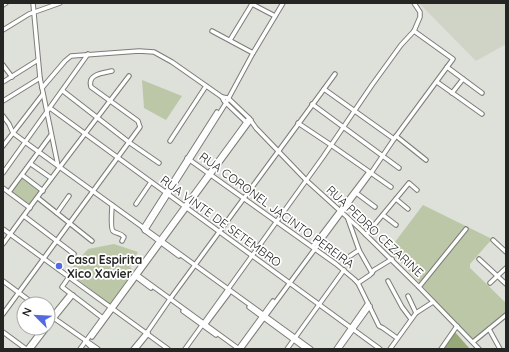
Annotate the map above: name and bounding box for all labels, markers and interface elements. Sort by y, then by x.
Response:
street label: RUA CORONEL JACINTO PEREIRA [197,149,358,271]
street label: RUA VINTE DE SETEMBRO [158,172,284,270]
street label: RUA PEDRO CEZARINE [323,182,427,280]
place label: Casa Espirita Xico Xavier [67,252,142,281]
marker: Casa Espirita Xico Xavier [54,261,64,271]
north arrow [16,296,56,336]
text: N [19,305,35,318]

